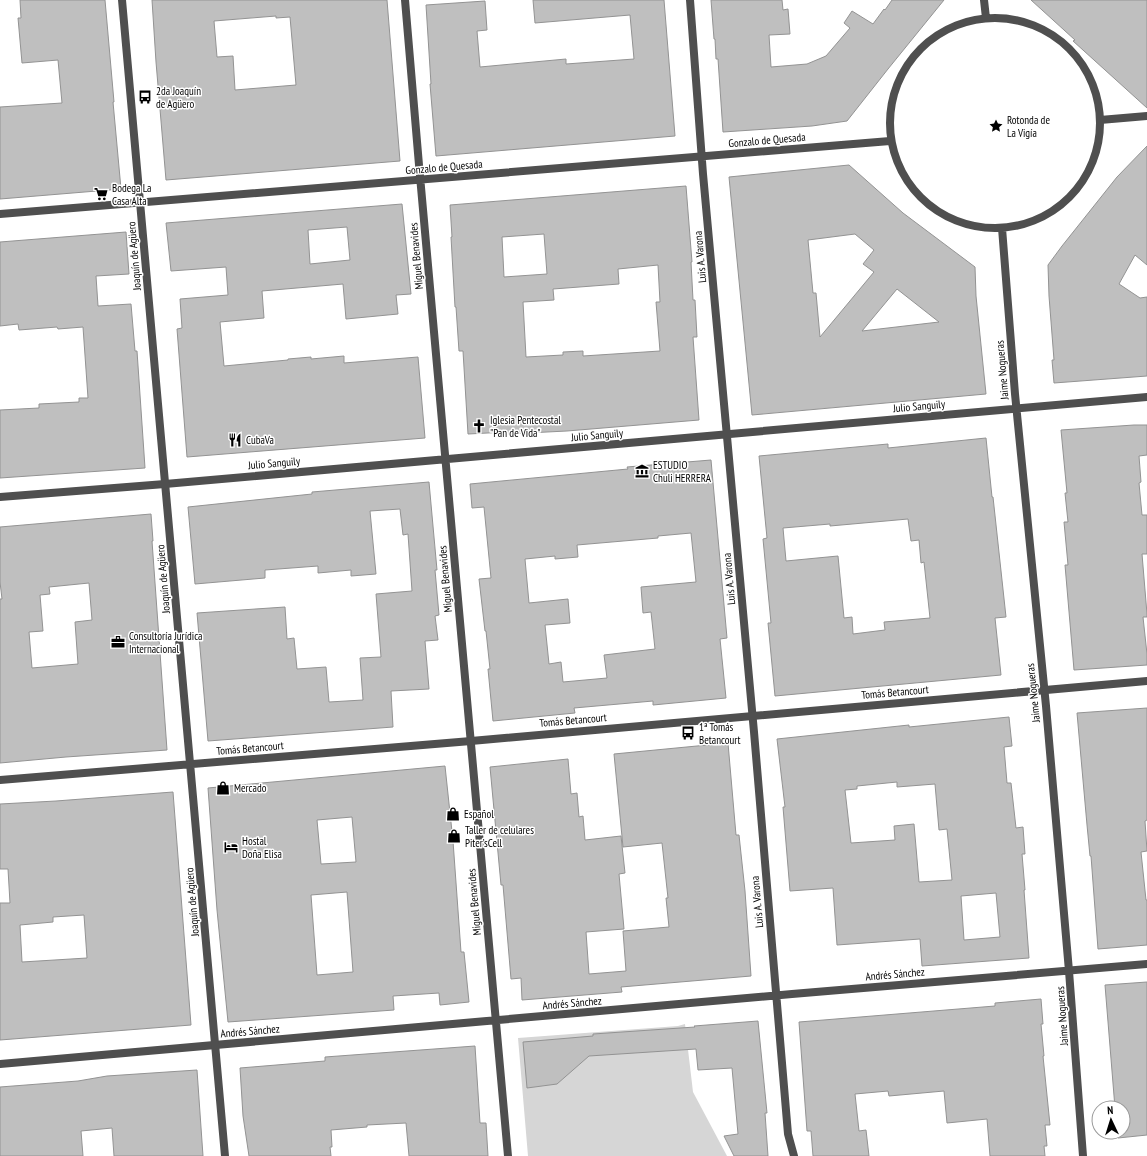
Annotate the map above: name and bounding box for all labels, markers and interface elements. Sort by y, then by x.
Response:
place label: 2da Joaquín de Agüero [156,84,201,111]
bus stop icon: 2da Joaquín de Agüero [137,89,153,105]
place label: Rotonda de La Vigía [1007,113,1050,140]
place icon: Rotonda de La Vigía [988,118,1004,134]
street label: Gonzalo de Quesada [728,130,806,150]
street label: Gonzalo de Quesada [405,157,483,177]
place label: Bodega La Casa Alta [112,181,151,208]
supermarket icon: Bodega La Casa Alta [93,186,109,202]
street label: Joaquín de Agüero [124,221,144,292]
street label: Miguel Benavides [406,222,426,290]
street label: Luis A. Varona [691,230,709,284]
street label: Jaime Nogueras [992,340,1012,401]
street label: Julio Sanguily [891,397,946,415]
place label: Iglesia Pentecostal "Pan de Vida" [490,413,561,440]
church icon: Iglesia Pentecostal "Pan de Vida" [471,418,487,434]
street label: Julio Sanguily [569,426,624,444]
restaurant icon: CubaVa [227,432,243,448]
place label: CubaVa [246,433,274,447]
street label: Julio Sanguily [246,454,301,472]
place label: ESTUDIO Chuli HERRERA [653,458,712,485]
museum icon: ESTUDIO Chuli HERRERA [634,463,650,479]
street label: Joaquín de Agüero [153,544,173,615]
street label: Miguel Benavides [435,545,455,613]
street label: Luis A. Varona [720,552,738,606]
place label: Consultoría Jurídica Internacional [129,629,202,656]
office icon: Consultoría Jurídica Internacional [110,634,126,650]
street label: Jaime Nogueras [1023,662,1043,724]
street label: Tomás Betancourt [861,682,929,702]
street label: Tomás Betancourt [539,710,607,730]
place label: 1ª Tomás Betancourt [699,720,741,747]
bus stop icon: 1ª Tomás Betancourt [680,725,696,741]
street label: Tomás Betancourt [216,738,284,758]
shop icon: Mercado [215,780,231,796]
place label: Mercado [234,781,267,795]
shop icon: Español [445,806,461,822]
place label: Español [464,807,494,821]
place label: Taller de celulares Piter’sCell [465,823,534,850]
shop icon: Taller de celulares Piter’sCell [446,828,462,844]
place label: Hostal Doña Elisa [242,834,282,861]
hotel icon: Hostal Doña Elisa [223,839,239,855]
street label: Joaquín de Agüero [182,867,202,938]
street label: Miguel Benavides [464,868,484,936]
street label: Luis A. Varona [748,875,766,929]
street label: Andrés Sánchez [865,964,925,984]
street label: Jaime Nogueras [1053,986,1071,1047]
street label: Andrés Sánchez [542,993,602,1013]
street label: Andrés Sánchez [220,1021,280,1041]
north arrow [1091,1100,1131,1140]
text: N [1107,1103,1114,1117]

